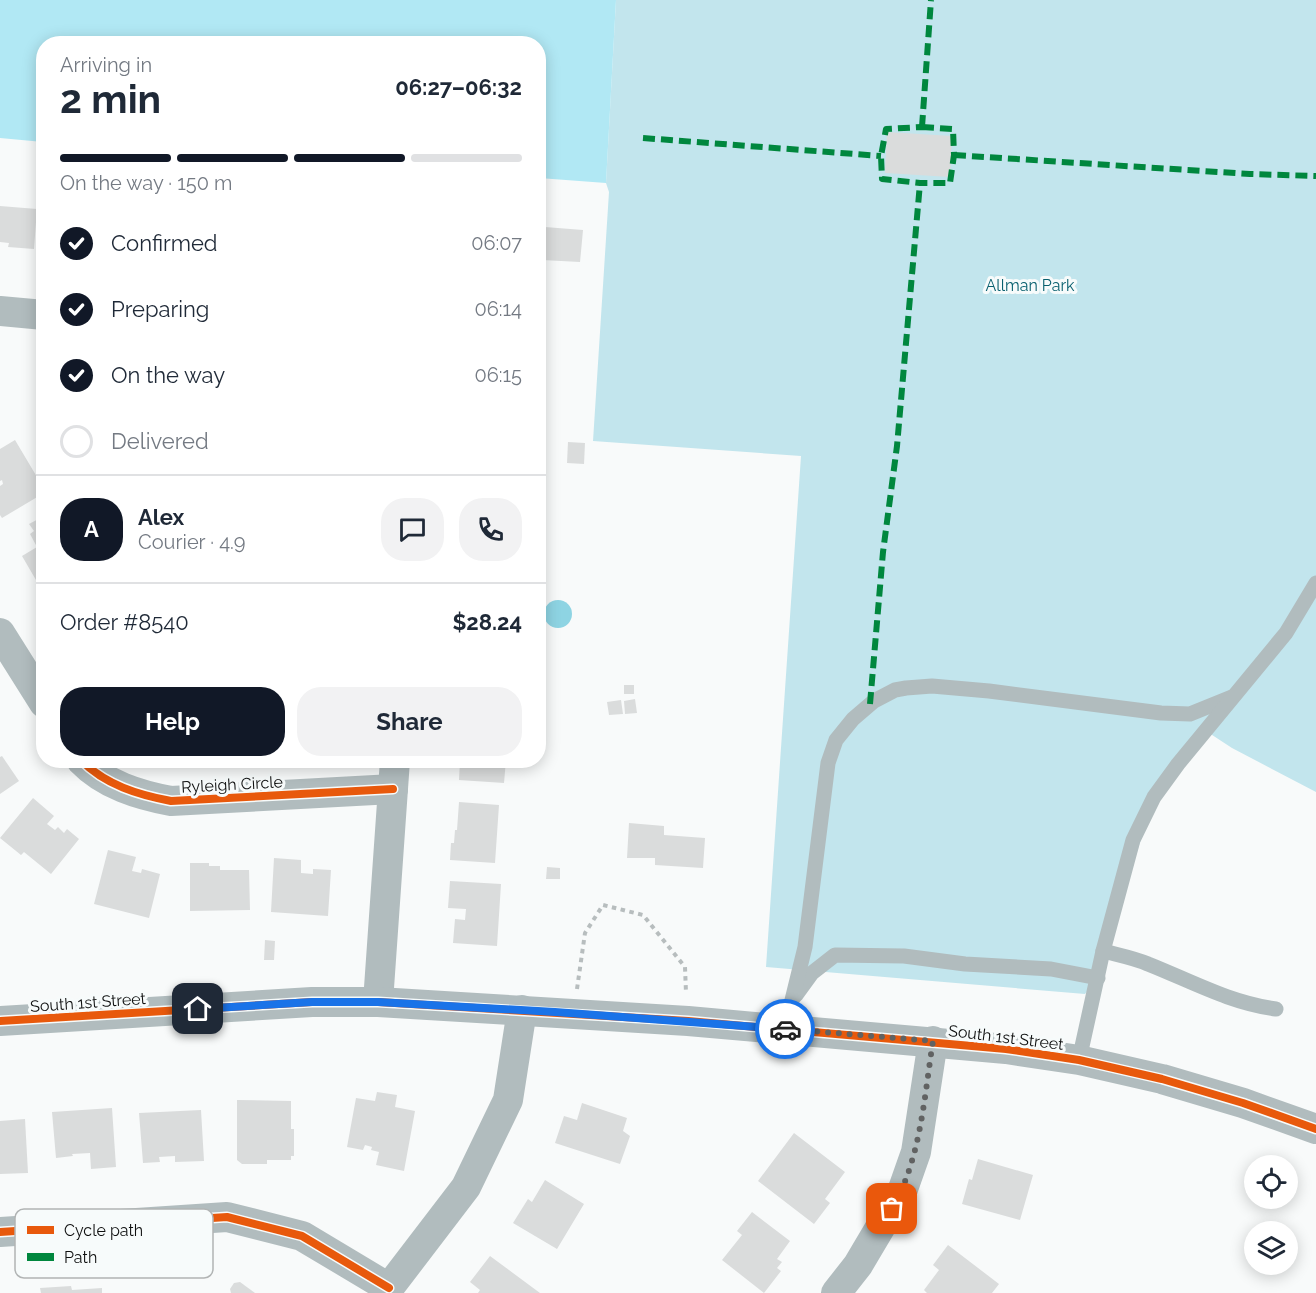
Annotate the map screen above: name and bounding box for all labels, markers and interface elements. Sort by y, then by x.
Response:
text: Arriving in [60,53,152,77]
text: 06:27–06:32 [395,74,522,100]
text: 2 min [60,76,161,122]
text: On the way · 150 m [60,171,232,195]
icon: check [60,227,93,260]
text: Confirmed [111,230,218,256]
text: 06:07 [471,231,522,255]
park label: Allman Park [985,276,1075,295]
icon: check [60,293,93,326]
text: Preparing [111,296,209,322]
text: 06:14 [474,297,522,321]
icon: check [60,359,93,392]
text: On the way [111,362,225,388]
text: 06:15 [474,363,522,387]
text: Delivered [111,428,209,454]
button: chat [381,498,444,561]
button: phone [459,498,522,561]
text: Alex [138,504,184,530]
text: A [84,516,99,542]
text: Courier · 4.9 [138,530,246,554]
text: Order #8540 [60,609,189,635]
text: $28.24 [452,609,522,635]
button: Help [60,687,285,756]
button: Share [297,687,522,756]
street label: Ryleigh Circle [181,772,283,797]
pin [172,983,223,1034]
street label: South 1st Street [30,989,147,1016]
icon: home [181,992,214,1025]
courier [755,999,815,1059]
icon: car [769,1013,802,1046]
street label: South 1st Street [947,1021,1065,1054]
map controls [1244,1155,1298,1275]
button: locate [1244,1155,1298,1209]
pin [866,1183,917,1234]
icon: bag [875,1192,908,1225]
legend [15,1209,213,1278]
text: Cycle path [64,1221,143,1240]
button: layers [1244,1221,1298,1275]
text: Path [64,1248,97,1267]

